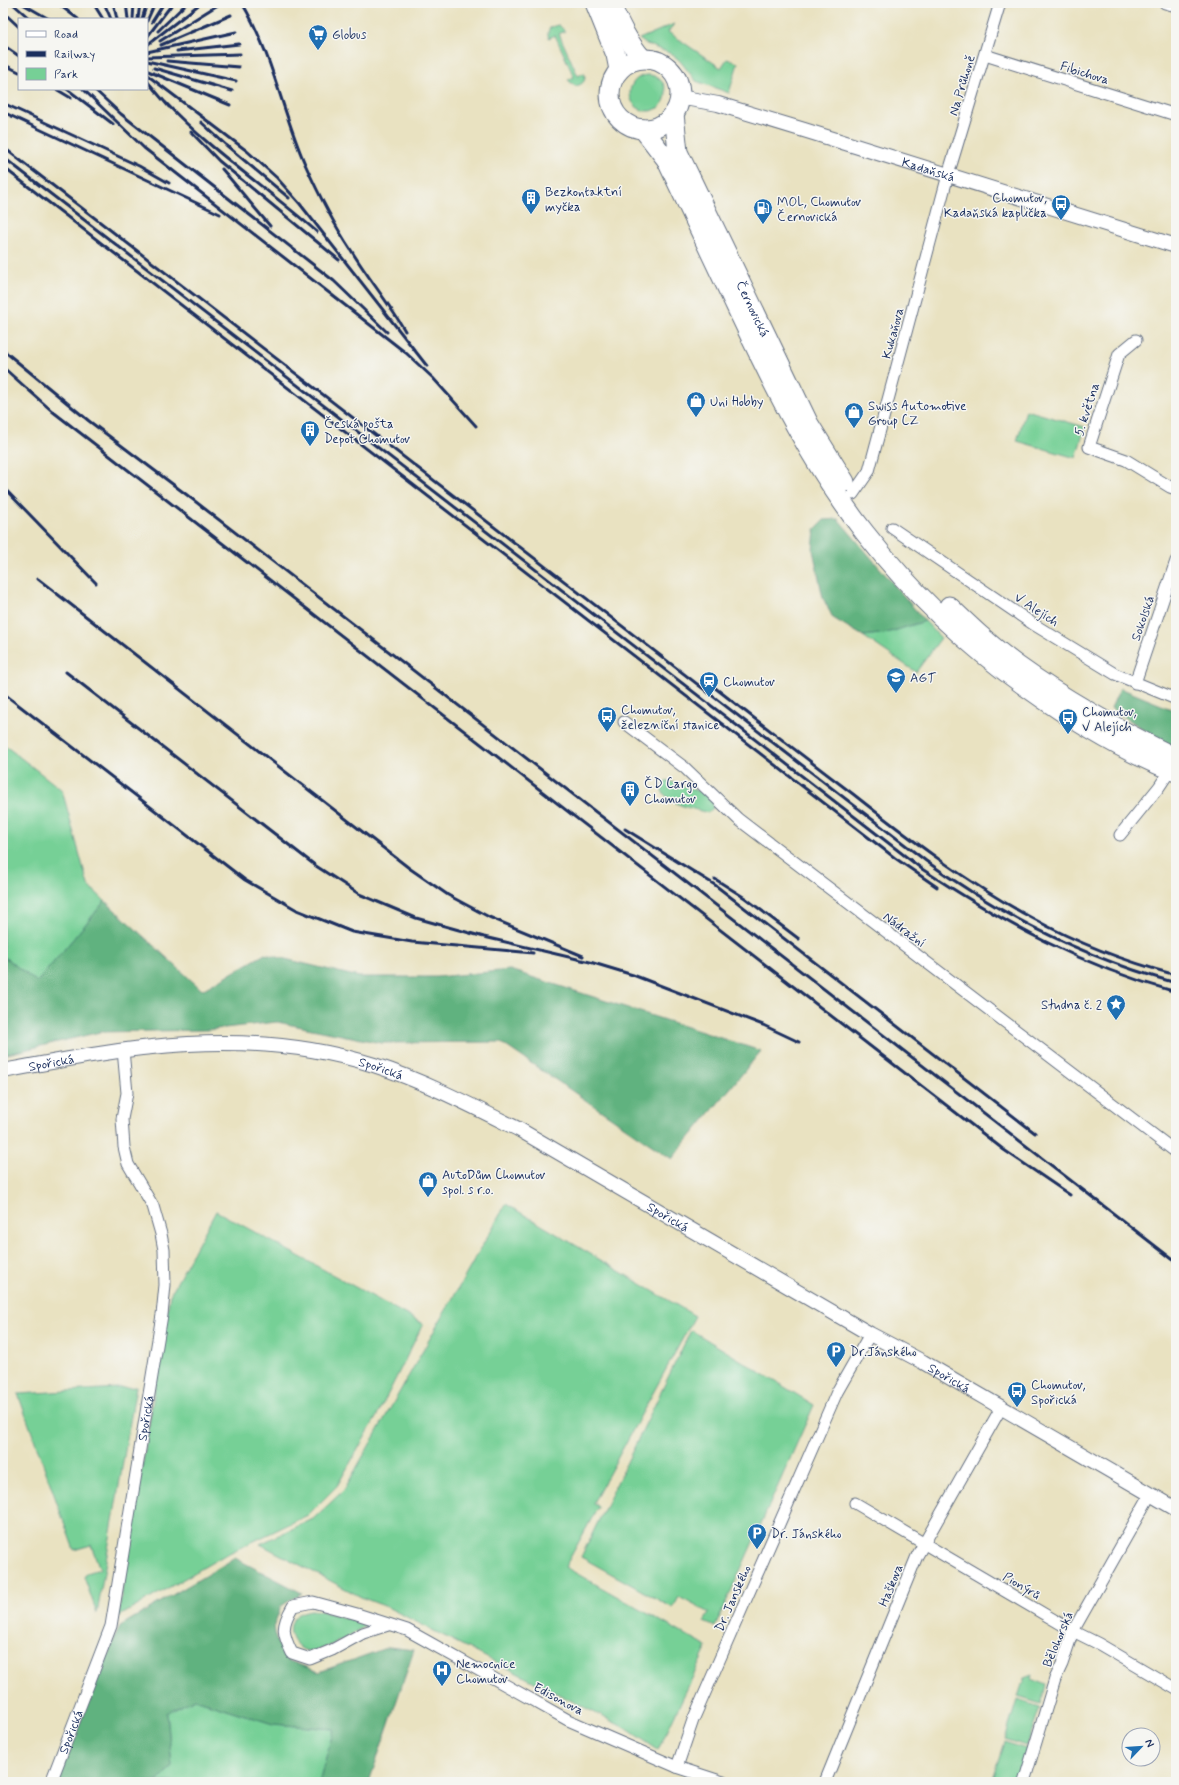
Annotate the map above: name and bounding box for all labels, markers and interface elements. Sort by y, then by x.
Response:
legend [18,18,148,90]
supermarket icon: Globus [307,23,329,51]
text: Road [54,27,78,43]
place label: Globus [332,27,367,44]
text: Railway [54,47,96,63]
street label: Na Průhoně [945,53,980,118]
street label: Fibichova [1058,58,1111,89]
text: Park [54,67,78,83]
street label: Kadaňská [900,154,957,187]
place label: Bezkontaktní myčka [545,184,622,216]
building icon: Bezkontaktní myčka [520,187,542,215]
place label: Chomutov, Kadaňská kaplička [944,190,1047,222]
bus stop icon: Chomutov, Kadaňská kaplička [1050,193,1072,221]
place label: MOL, Chomutov Černovická [777,194,861,226]
fuel station icon: MOL, Chomutov Černovická [752,197,774,225]
street label: Černovická [731,278,773,340]
street label: Kukaňova [878,306,908,361]
street label: 5. května [1071,380,1104,438]
shop icon: Uni Hobby [685,390,707,418]
place label: Uni Hobby [710,394,764,411]
place label: Swiss Automotive Group CZ [868,398,966,430]
shop icon: Swiss Automotive Group CZ [843,401,865,429]
place label: Česká pošta Depot Chomutov [324,415,410,448]
building icon: Česká pošta Depot Chomutov [299,419,321,447]
street label: V Alejích [1011,590,1062,631]
street label: Sokolská [1128,594,1159,643]
school or university icon: AGT [885,666,907,694]
station icon: Chomutov [698,670,720,698]
place label: AGT [910,670,937,687]
place label: Chomutov [723,674,775,691]
place label: Chomutov, železniční stanice [621,702,720,734]
place label: Chomutov, V Alejích [1082,704,1137,736]
bus stop icon: Chomutov, železniční stanice [596,705,618,733]
bus stop icon: Chomutov, V Alejích [1057,707,1079,735]
place label: ČD Cargo Chomutov [644,775,698,808]
building icon: ČD Cargo Chomutov [619,779,641,807]
street label: Nádražní [879,909,929,952]
place icon: Studna č. 2 [1105,993,1127,1021]
place label: Studna č. 2 [1041,997,1103,1014]
street label: Spořická [27,1051,76,1076]
street label: Spořická [356,1054,405,1085]
place label: AutoDům Chomutov spol. s r.o. [442,1167,545,1199]
shop icon: AutoDům Chomutov spol. s r.o. [417,1170,439,1198]
street label: Spořická [643,1199,692,1237]
parking icon: Dr.Jánského [825,1340,847,1368]
place label: Dr.Jánského [850,1344,917,1361]
street label: Spořická [925,1360,973,1398]
place label: Chomutov, Spořická [1031,1377,1086,1409]
bus stop icon: Chomutov, Spořická [1006,1380,1028,1408]
street label: Spořická [134,1394,159,1442]
parking icon: Dr. Jánského [746,1522,768,1550]
place label: Dr. Jánského [771,1526,842,1543]
street label: Haškova [875,1561,908,1609]
street label: Dr. Janského [711,1562,756,1634]
street label: Pionýrů [1000,1569,1043,1604]
street label: Bělohorská [1039,1609,1078,1670]
place label: Nemocnice Chomutov [456,1656,515,1688]
hospital icon: Nemocnice Chomutov [431,1659,453,1687]
street label: Edisonova [530,1679,587,1720]
street label: Spořická [56,1708,88,1757]
north arrow [1121,1727,1161,1767]
text: N [1141,1737,1157,1749]

